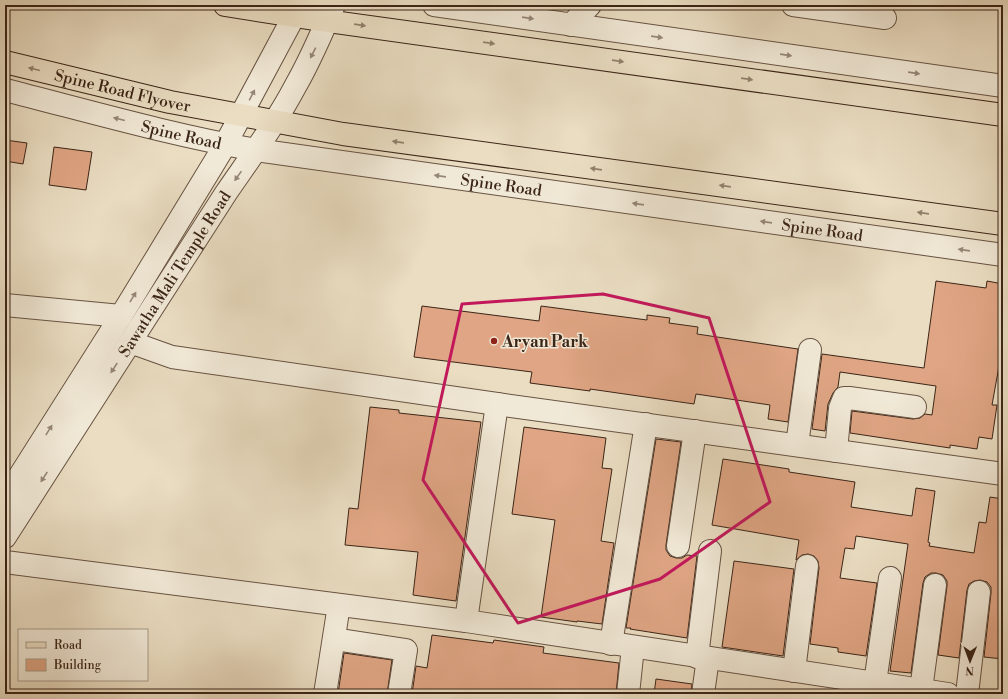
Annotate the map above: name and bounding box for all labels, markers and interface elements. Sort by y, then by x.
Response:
one-way arrow [522,15,534,21]
one-way arrow [354,22,366,28]
one-way arrow [651,34,663,40]
one-way arrow [483,40,495,46]
one-way arrow [309,48,316,59]
one-way arrow [780,52,792,58]
one-way arrow [612,58,624,64]
street label: Spine Road Flyover [52,65,192,117]
one-way arrow [28,66,40,72]
one-way arrow [908,70,920,76]
one-way arrow [740,76,753,82]
one-way arrow [249,89,255,101]
one-way arrow [113,116,126,122]
street label: Spine Road [139,116,223,154]
one-way arrow [391,139,404,145]
one-way arrow [590,165,602,172]
street label: Spine Road [459,170,543,201]
one-way arrow [234,171,242,181]
one-way arrow [433,173,446,179]
one-way arrow [718,183,731,189]
street label: Sawatha Mali Temple Road [114,188,236,361]
one-way arrow [632,200,644,207]
one-way arrow [917,210,929,216]
street label: Spine Road [780,215,864,246]
one-way arrow [760,219,772,225]
one-way arrow [958,246,970,253]
one-way arrow [129,292,137,302]
place label: Aryan Park [501,332,589,352]
marker: Aryan Park [489,336,499,346]
one-way arrow [110,363,118,373]
one-way arrow [45,425,52,436]
one-way arrow [40,472,48,482]
legend [18,629,148,681]
text: Road [54,638,82,653]
north arrow [950,641,990,681]
text: Building [53,658,102,673]
text: N [965,663,974,677]

